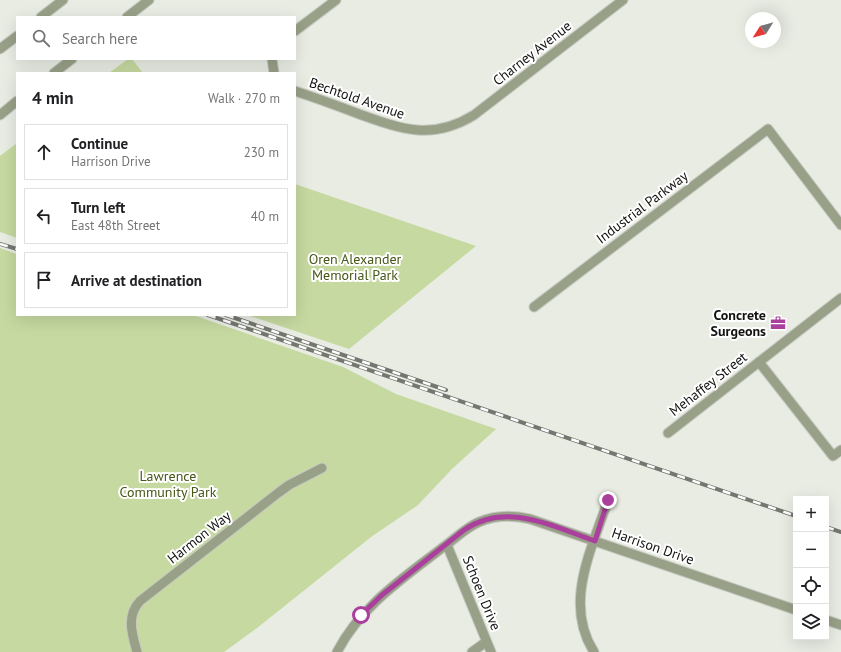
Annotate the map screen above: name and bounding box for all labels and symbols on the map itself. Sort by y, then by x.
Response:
north arrow [745,12,781,48]
street label: Charney Avenue [489,17,575,89]
street label: Bechtold Avenue [307,73,407,123]
street label: Industrial Parkway [593,166,692,247]
park label: Oren Alexander Memorial Park [309,250,402,284]
place label: Concrete Surgeons [711,306,766,340]
office icon: Concrete Surgeons [769,314,787,332]
street label: Mehaffey Street [665,348,751,420]
park label: Lawrence Community Park [120,467,217,501]
route end [599,491,617,509]
street label: Harmon Way [164,506,235,567]
street label: Harrison Drive [610,524,696,568]
street label: Schoen Drive [459,553,505,633]
route start [352,606,370,624]

